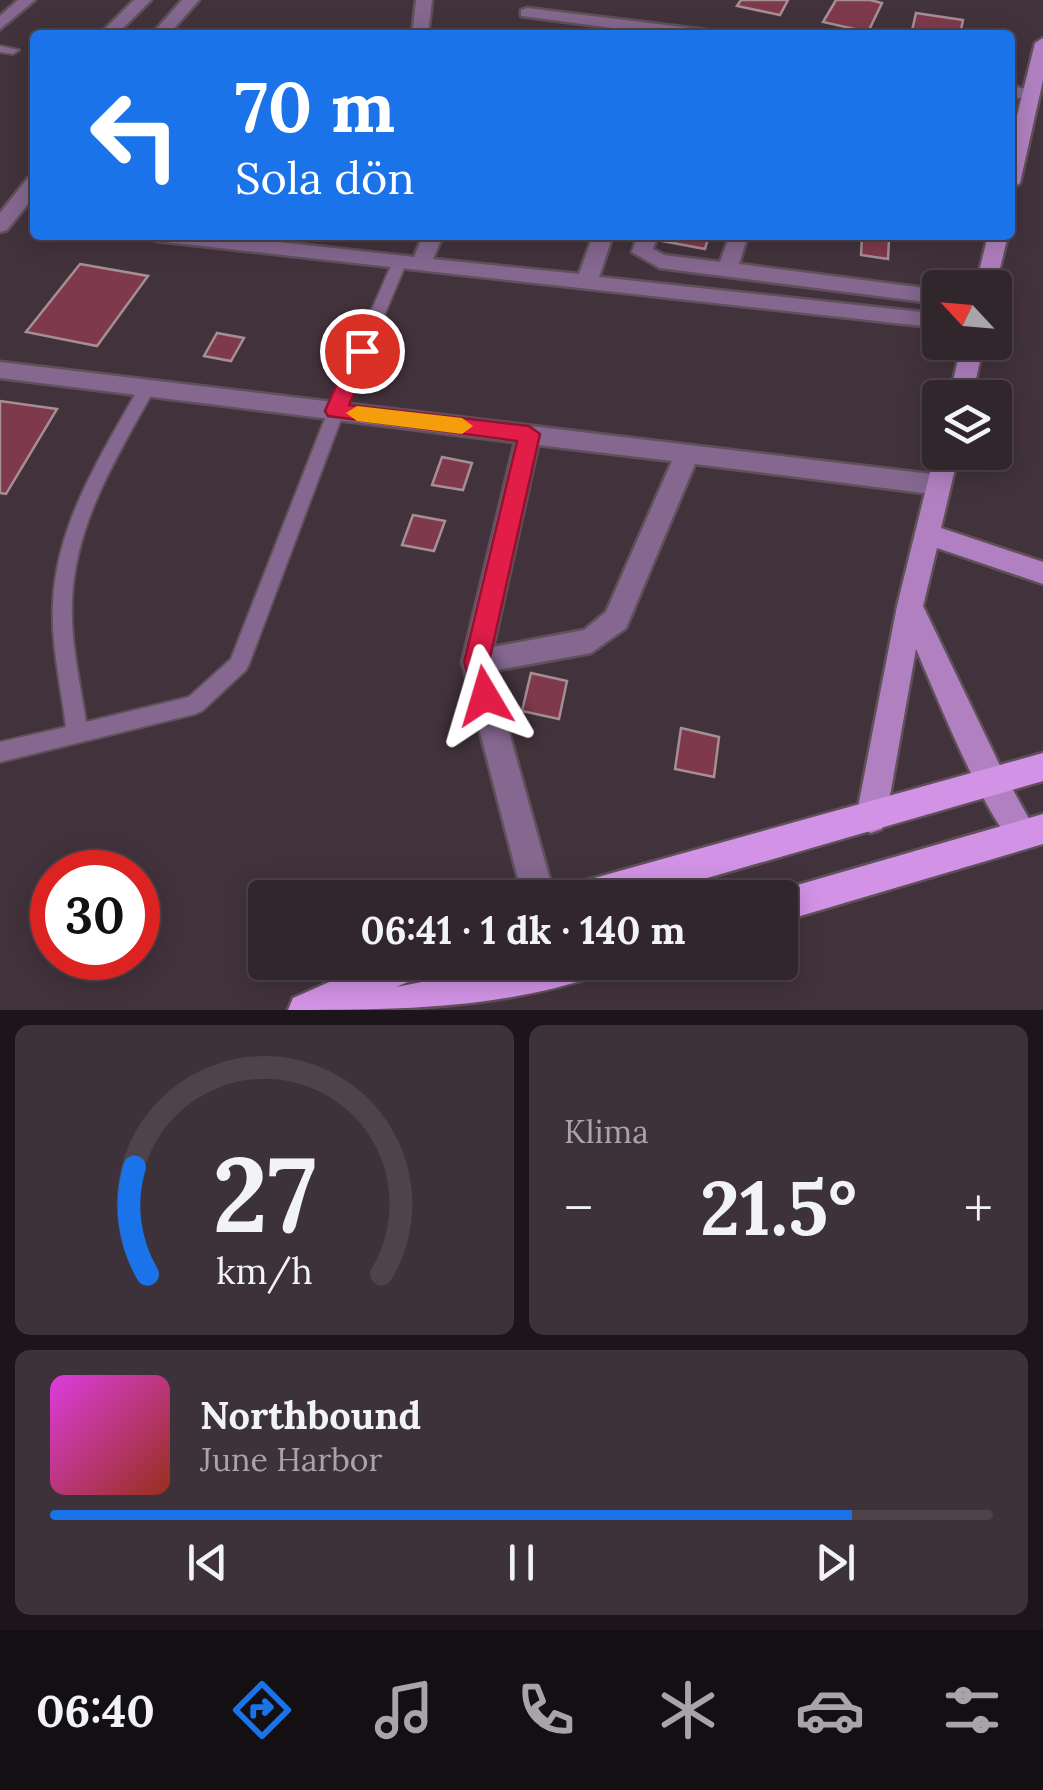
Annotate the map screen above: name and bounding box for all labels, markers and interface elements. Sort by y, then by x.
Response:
text: 70 m [235,62,395,151]
icon: left [70,70,200,200]
text: Sola dön [235,149,415,206]
north arrow [922,270,1012,360]
map controls [922,270,1012,470]
pin [320,309,405,394]
icon: arrive [335,324,390,379]
button: layers [922,380,1012,470]
position arrow [433,644,537,748]
speed limit sign: 30 [30,850,160,980]
text: 06:41 · 1 dk · 140 m [361,906,685,954]
text: Klima [564,1111,649,1152]
text: 27 [212,1127,317,1260]
text: 21.5° [700,1160,857,1256]
text: − [564,1173,593,1243]
text: + [964,1173,993,1243]
text: km/h [216,1248,313,1294]
text: Northbound [200,1391,421,1439]
text: June Harbor [200,1439,382,1480]
icon: previous [180,1535,235,1590]
icon: pause [494,1535,549,1590]
icon: next [808,1535,863,1590]
icon: directions [227,1675,297,1745]
icon: music [369,1675,439,1745]
icon: phone [511,1675,581,1745]
icon: climate [653,1675,723,1745]
icon: car [795,1675,865,1745]
icon: filters [937,1675,1007,1745]
text: 06:40 [36,1682,155,1739]

